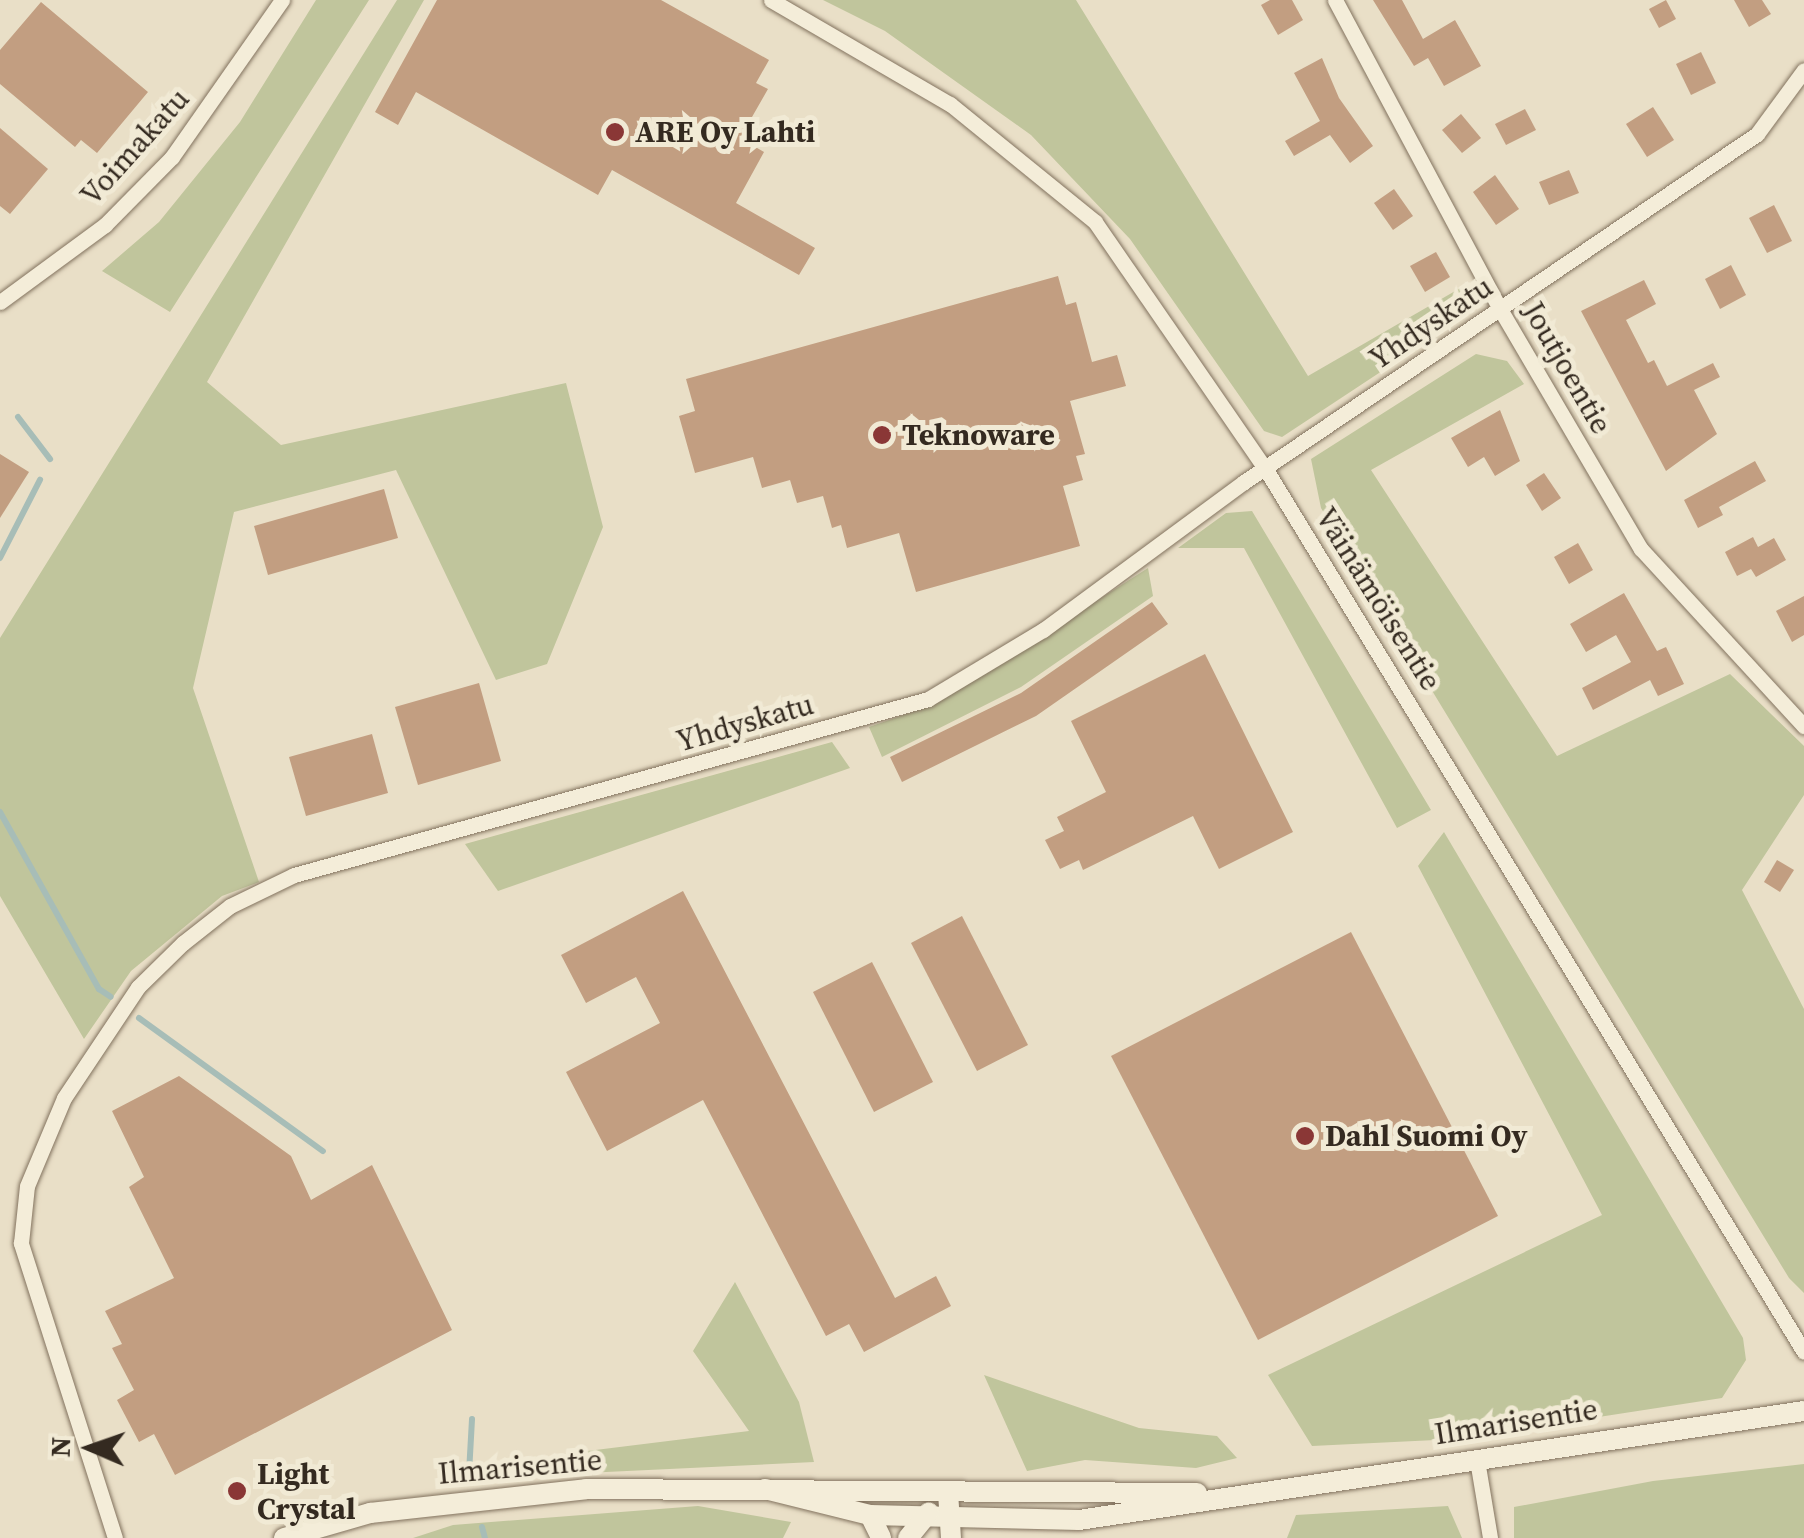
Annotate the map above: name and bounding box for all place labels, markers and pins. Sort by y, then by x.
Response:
place label: ARE Oy Lahti [635,114,815,150]
marker: ARE Oy Lahti [604,121,626,143]
place label: Teknoware [902,417,1055,453]
marker: Teknoware [871,424,893,446]
place label: Dahl Suomi Oy [1325,1118,1527,1154]
marker: Dahl Suomi Oy [1294,1125,1316,1147]
place label: Light Crystal [257,1456,356,1526]
marker: Light Crystal [226,1480,248,1502]

